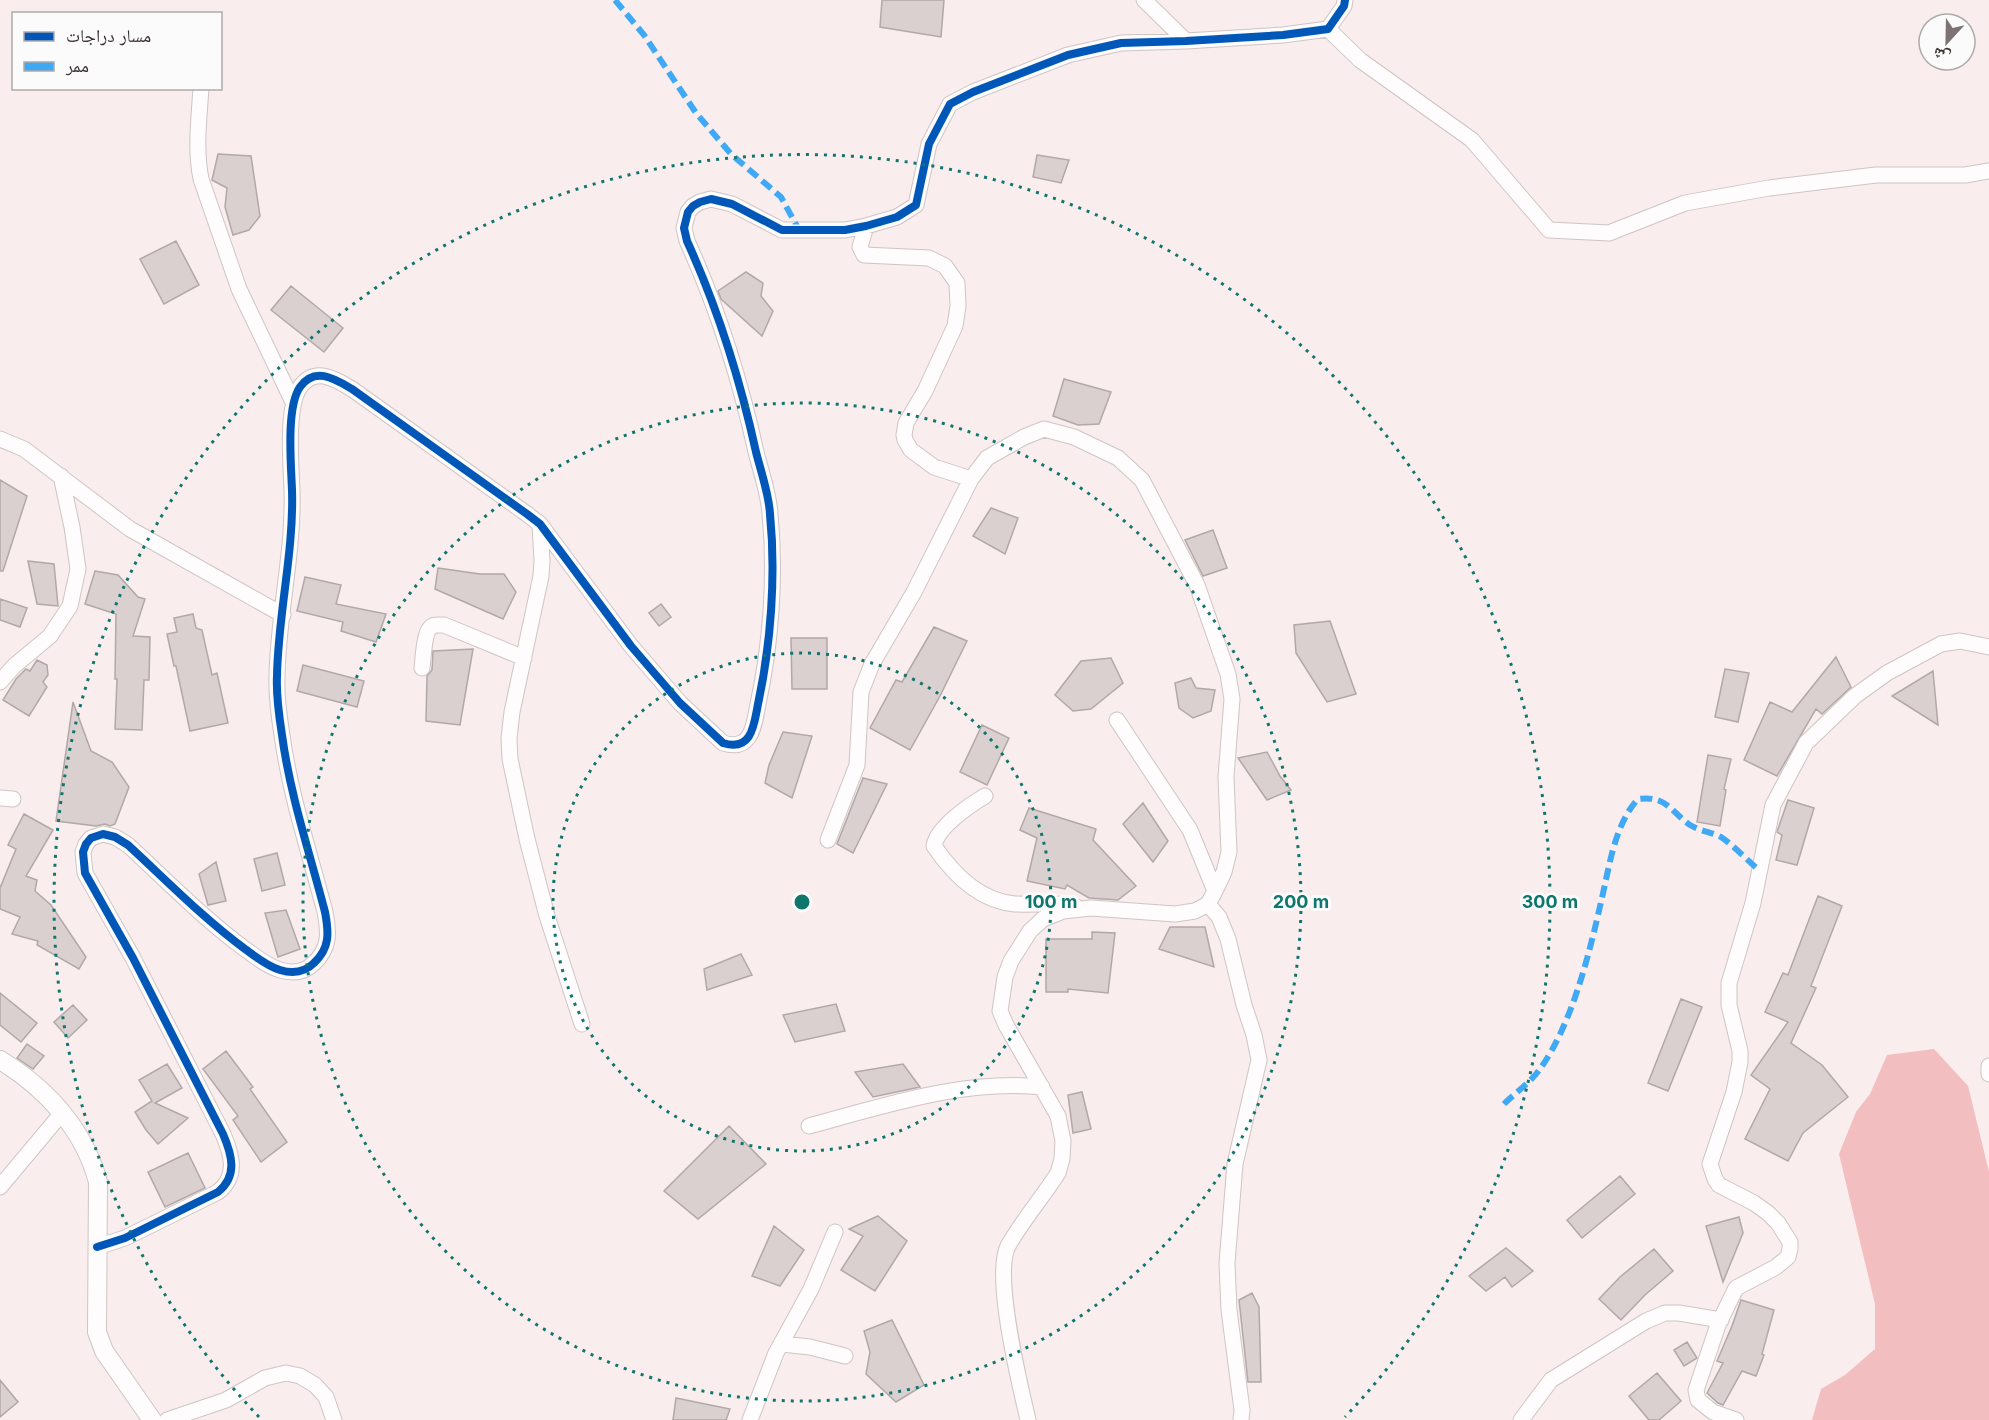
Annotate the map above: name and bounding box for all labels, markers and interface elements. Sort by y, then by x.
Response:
legend [12,12,222,90]
north arrow [1917,12,1977,72]
text: مسار دراجات [66,25,151,46]
text: ش [1930,43,1953,68]
text: ممر [65,55,89,76]
text: 100 m [1025,891,1077,912]
text: 200 m [1273,891,1329,912]
text: 300 m [1522,891,1578,912]
centre of rings [792,892,812,912]

